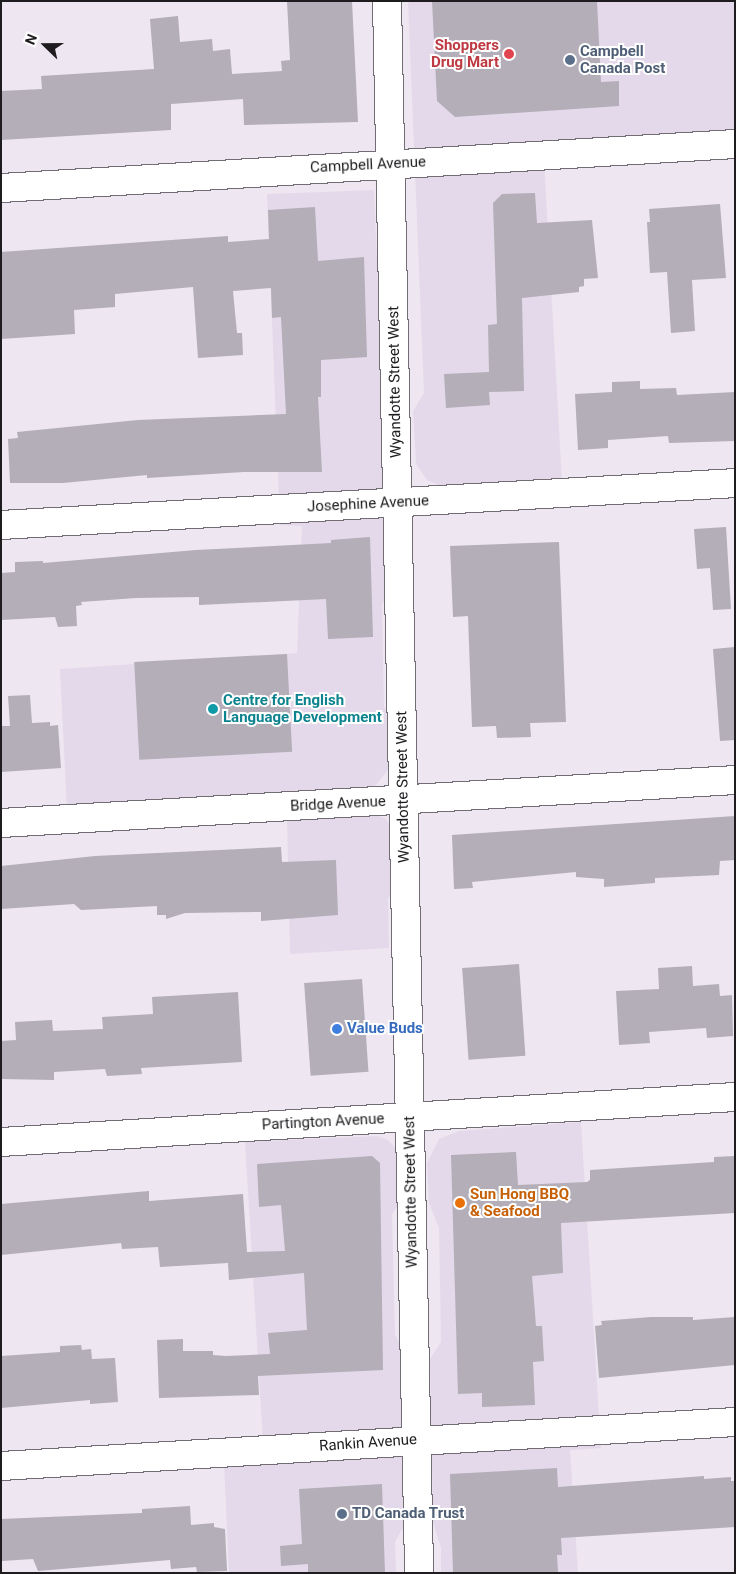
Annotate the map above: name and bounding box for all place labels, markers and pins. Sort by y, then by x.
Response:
place label: Shoppers Drug Mart [431,36,499,71]
place label: Campbell Canada Post [580,42,665,77]
marker: Shoppers Drug Mart [503,48,515,60]
marker: Campbell Canada Post [564,54,576,66]
place label: Centre for English Language Development [223,691,382,726]
marker: Centre for English Language Development [207,703,219,715]
place label: Value Buds [347,1020,423,1038]
marker: Value Buds [331,1023,343,1035]
place label: Sun Hong BBQ & Seafood [470,1185,569,1220]
marker: Sun Hong BBQ & Seafood [454,1197,466,1209]
place label: TD Canada Trust [352,1505,465,1523]
marker: TD Canada Trust [336,1508,348,1520]

